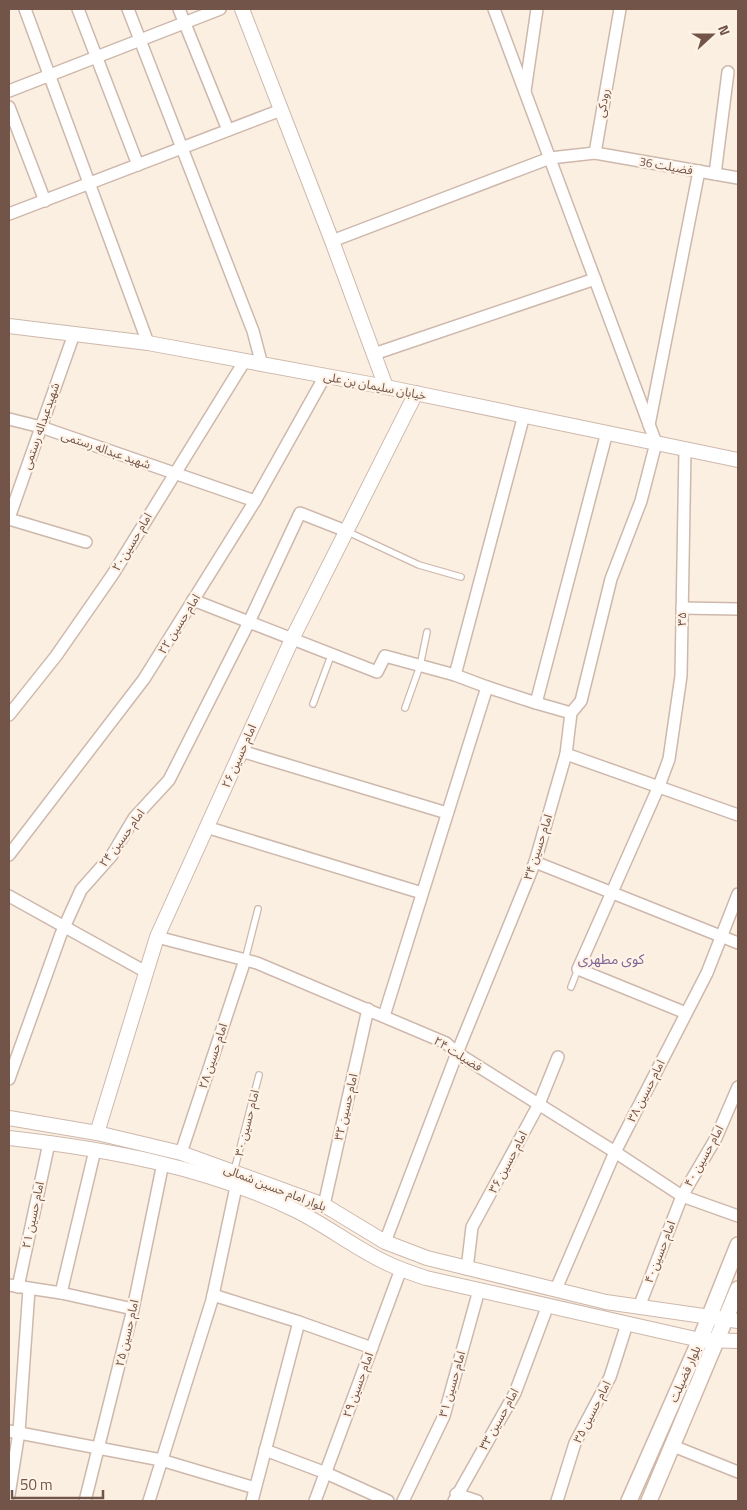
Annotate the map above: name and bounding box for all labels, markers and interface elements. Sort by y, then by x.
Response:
north arrow [687,10,737,60]
text: N [713,22,736,38]
street label: رودکی [591,87,614,119]
street label: فضیلت 36 [638,151,694,180]
street label: خیابان سلیمان بن علی [322,366,428,405]
street label: شهیدعبداله رستمی [17,380,64,472]
street label: شهید عبداله رستمی [59,425,154,474]
street label: امام حسین۲۰ [107,509,157,575]
street label: امام حسین ۲۲ [153,590,205,658]
street label: ۳۵ [672,612,691,626]
street label: امام حسین ۲۶ [216,721,261,791]
street label: امام حسین ۲۴ [94,805,149,871]
street label: امام حسین ۳۴ [518,811,557,882]
district label: کوی مطهری [578,948,645,969]
street label: امام حسین ۲۸ [193,1020,232,1091]
street label: فضیلت ۲۴ [430,1031,486,1076]
street label: امام حسین ۳۸ [622,1056,670,1125]
street label: امام حسین ۳۲ [329,1071,362,1142]
street label: امام حسین ۳۰ [229,1087,264,1158]
street label: امام حسین ۴۰ [679,1121,728,1190]
street label: امام حسین ۳۶ [483,1127,532,1196]
street label: بلوار امام حسین شمالی [221,1159,329,1216]
street label: امام حسین ۲۱ [16,1180,49,1250]
street label: امام حسین۴۰ [639,1218,680,1286]
street label: امام حسین ۲۵ [110,1297,143,1368]
street label: بلوار فضیلت [664,1342,705,1405]
street label: امام حسین ۳۱ [433,1348,470,1419]
street label: امام حسین ۲۹ [337,1350,378,1420]
street label: امام حسین ۳۵ [568,1377,616,1446]
street label: امام حسین ۳۳ [474,1384,523,1453]
scale bar [12,1468,104,1500]
text: 50 m [20,1473,53,1496]

